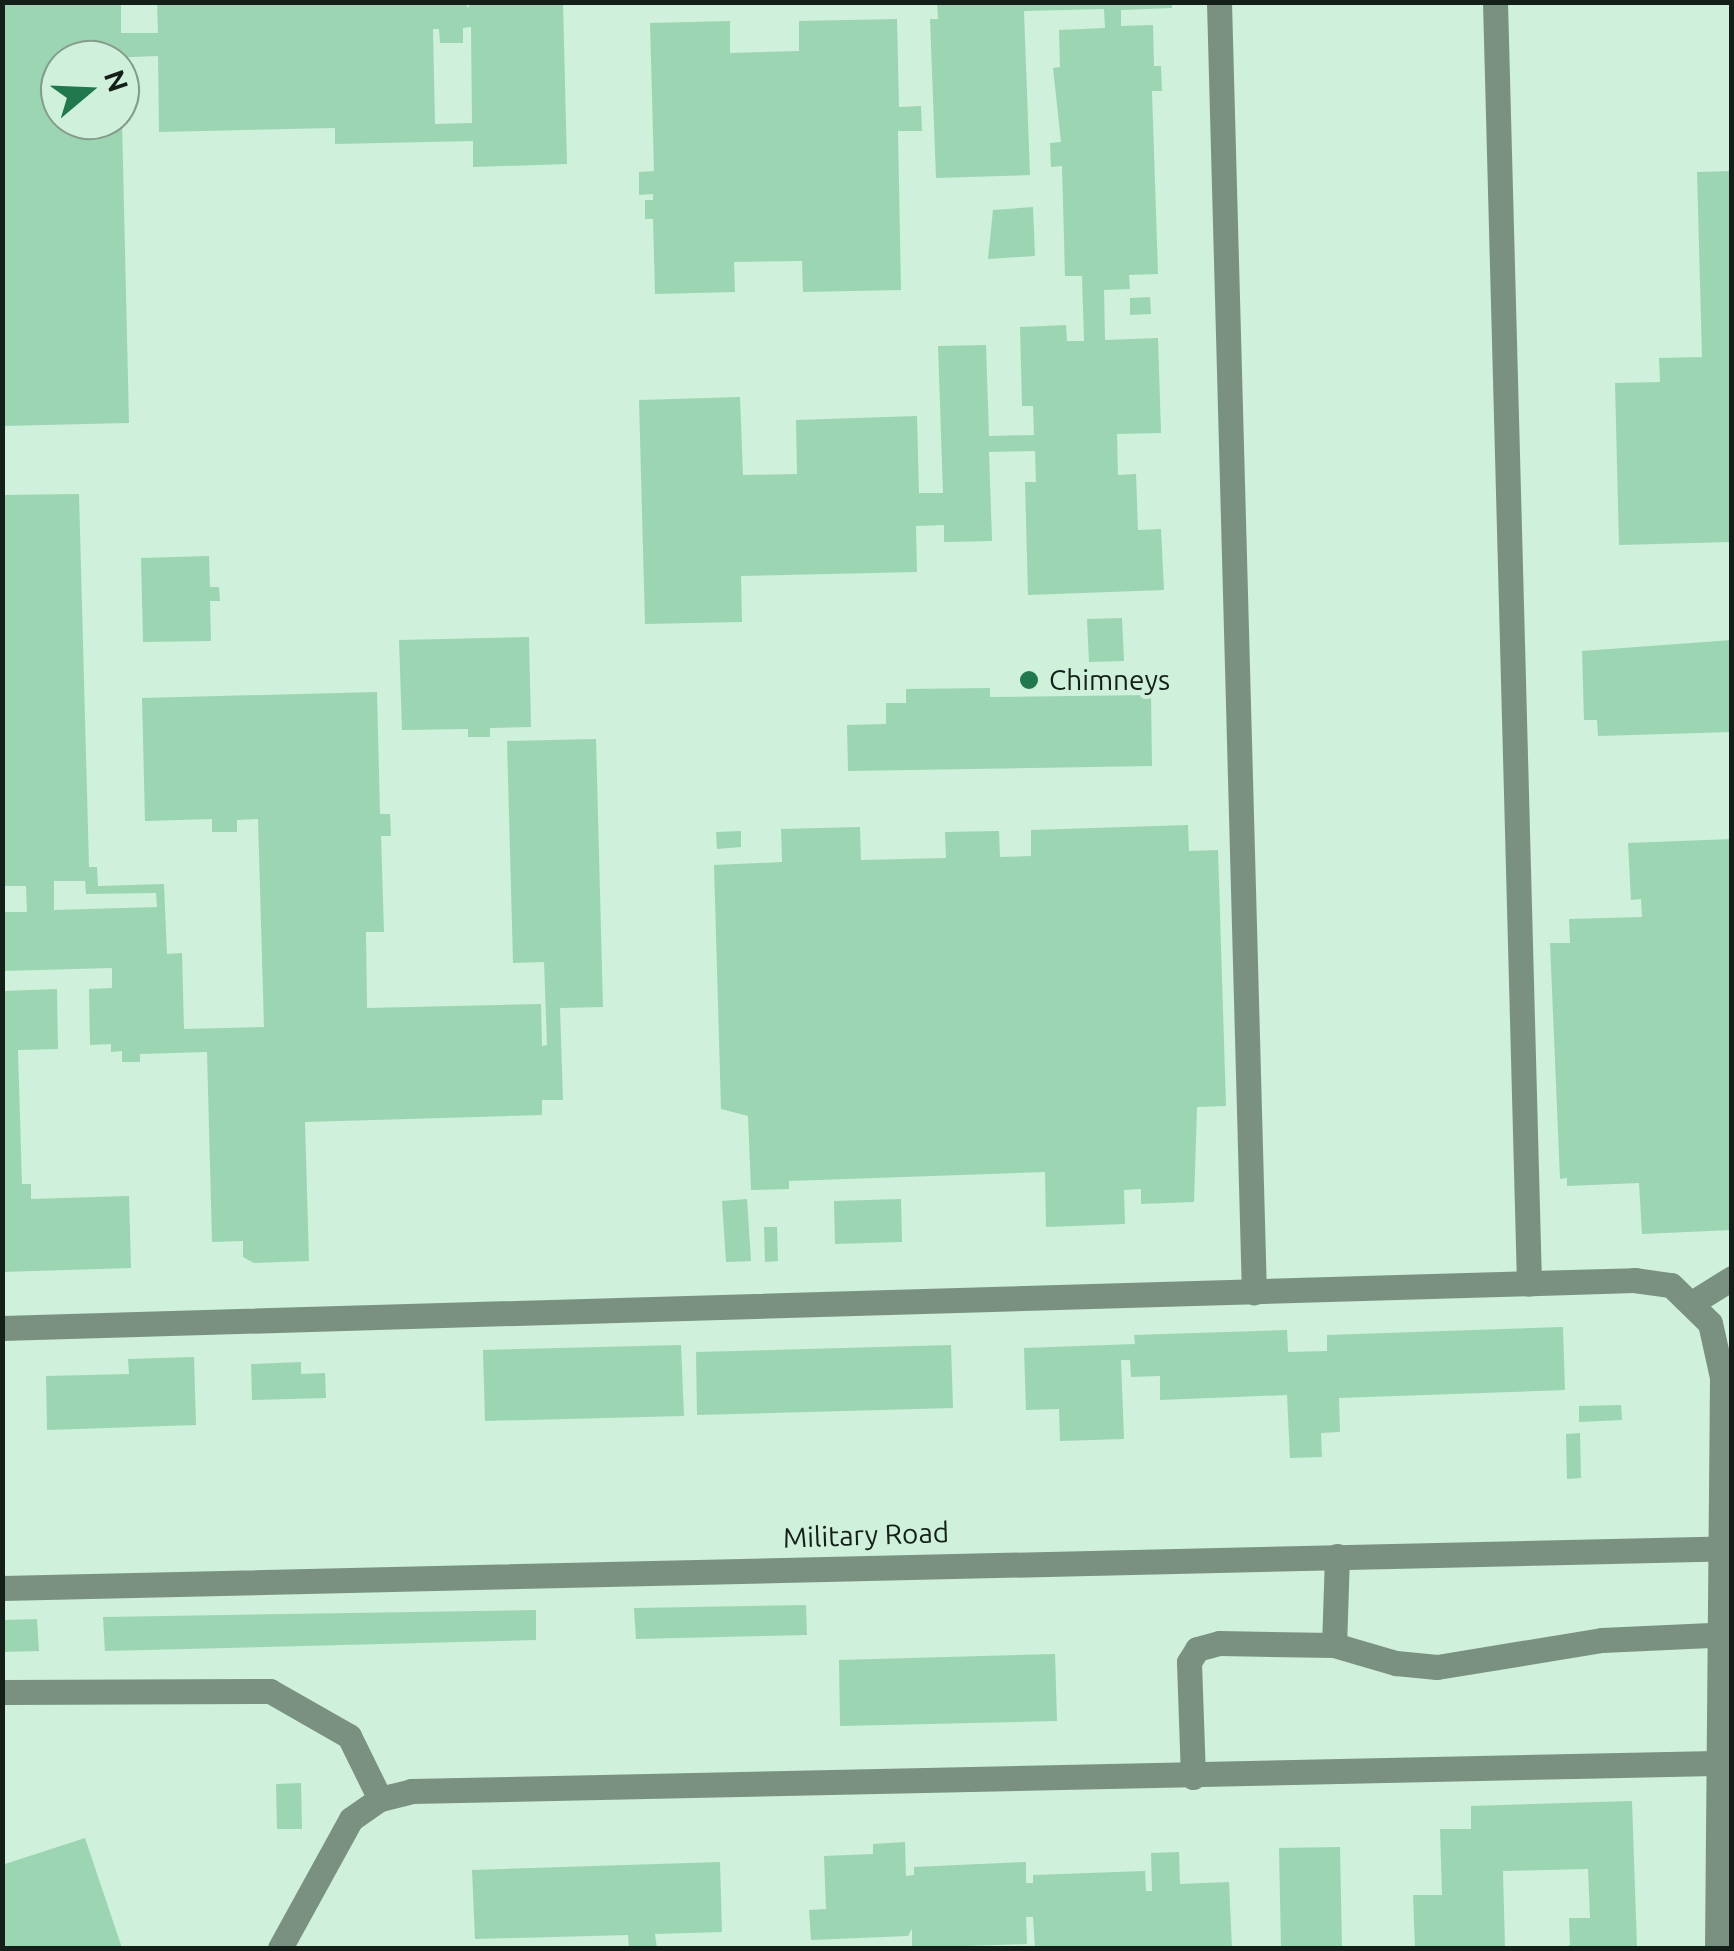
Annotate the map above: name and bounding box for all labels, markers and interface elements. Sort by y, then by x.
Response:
north arrow [40,40,140,140]
text: N [99,66,135,96]
place label: Chimneys [1049,663,1170,697]
marker: Chimneys [1018,669,1040,691]
street label: Military Road [782,1515,950,1555]

